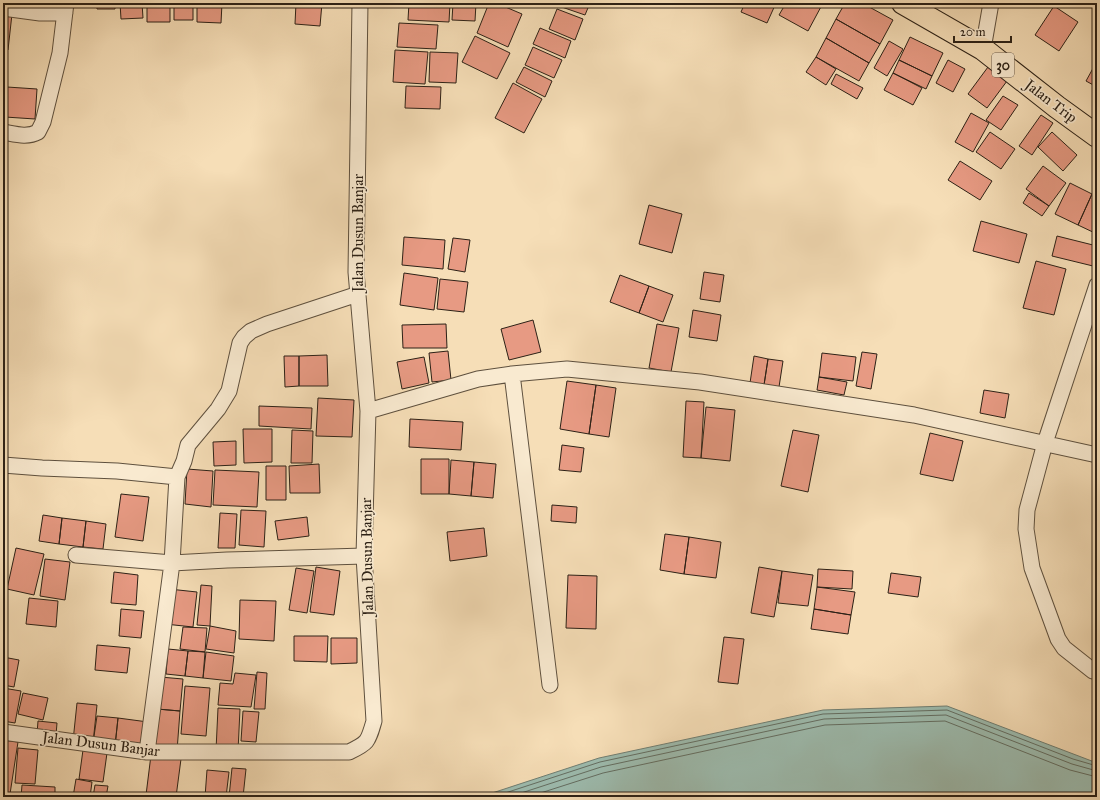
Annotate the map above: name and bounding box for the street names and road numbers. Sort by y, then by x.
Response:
road number: 30 [992,53,1014,77]
street label: Jalan Trip [1019,74,1081,127]
street label: Jalan Dusun Banjar [349,173,368,294]
street label: Jalan Dusun Banjar [357,497,378,618]
street label: Jalan Dusun Banjar [39,728,161,761]

